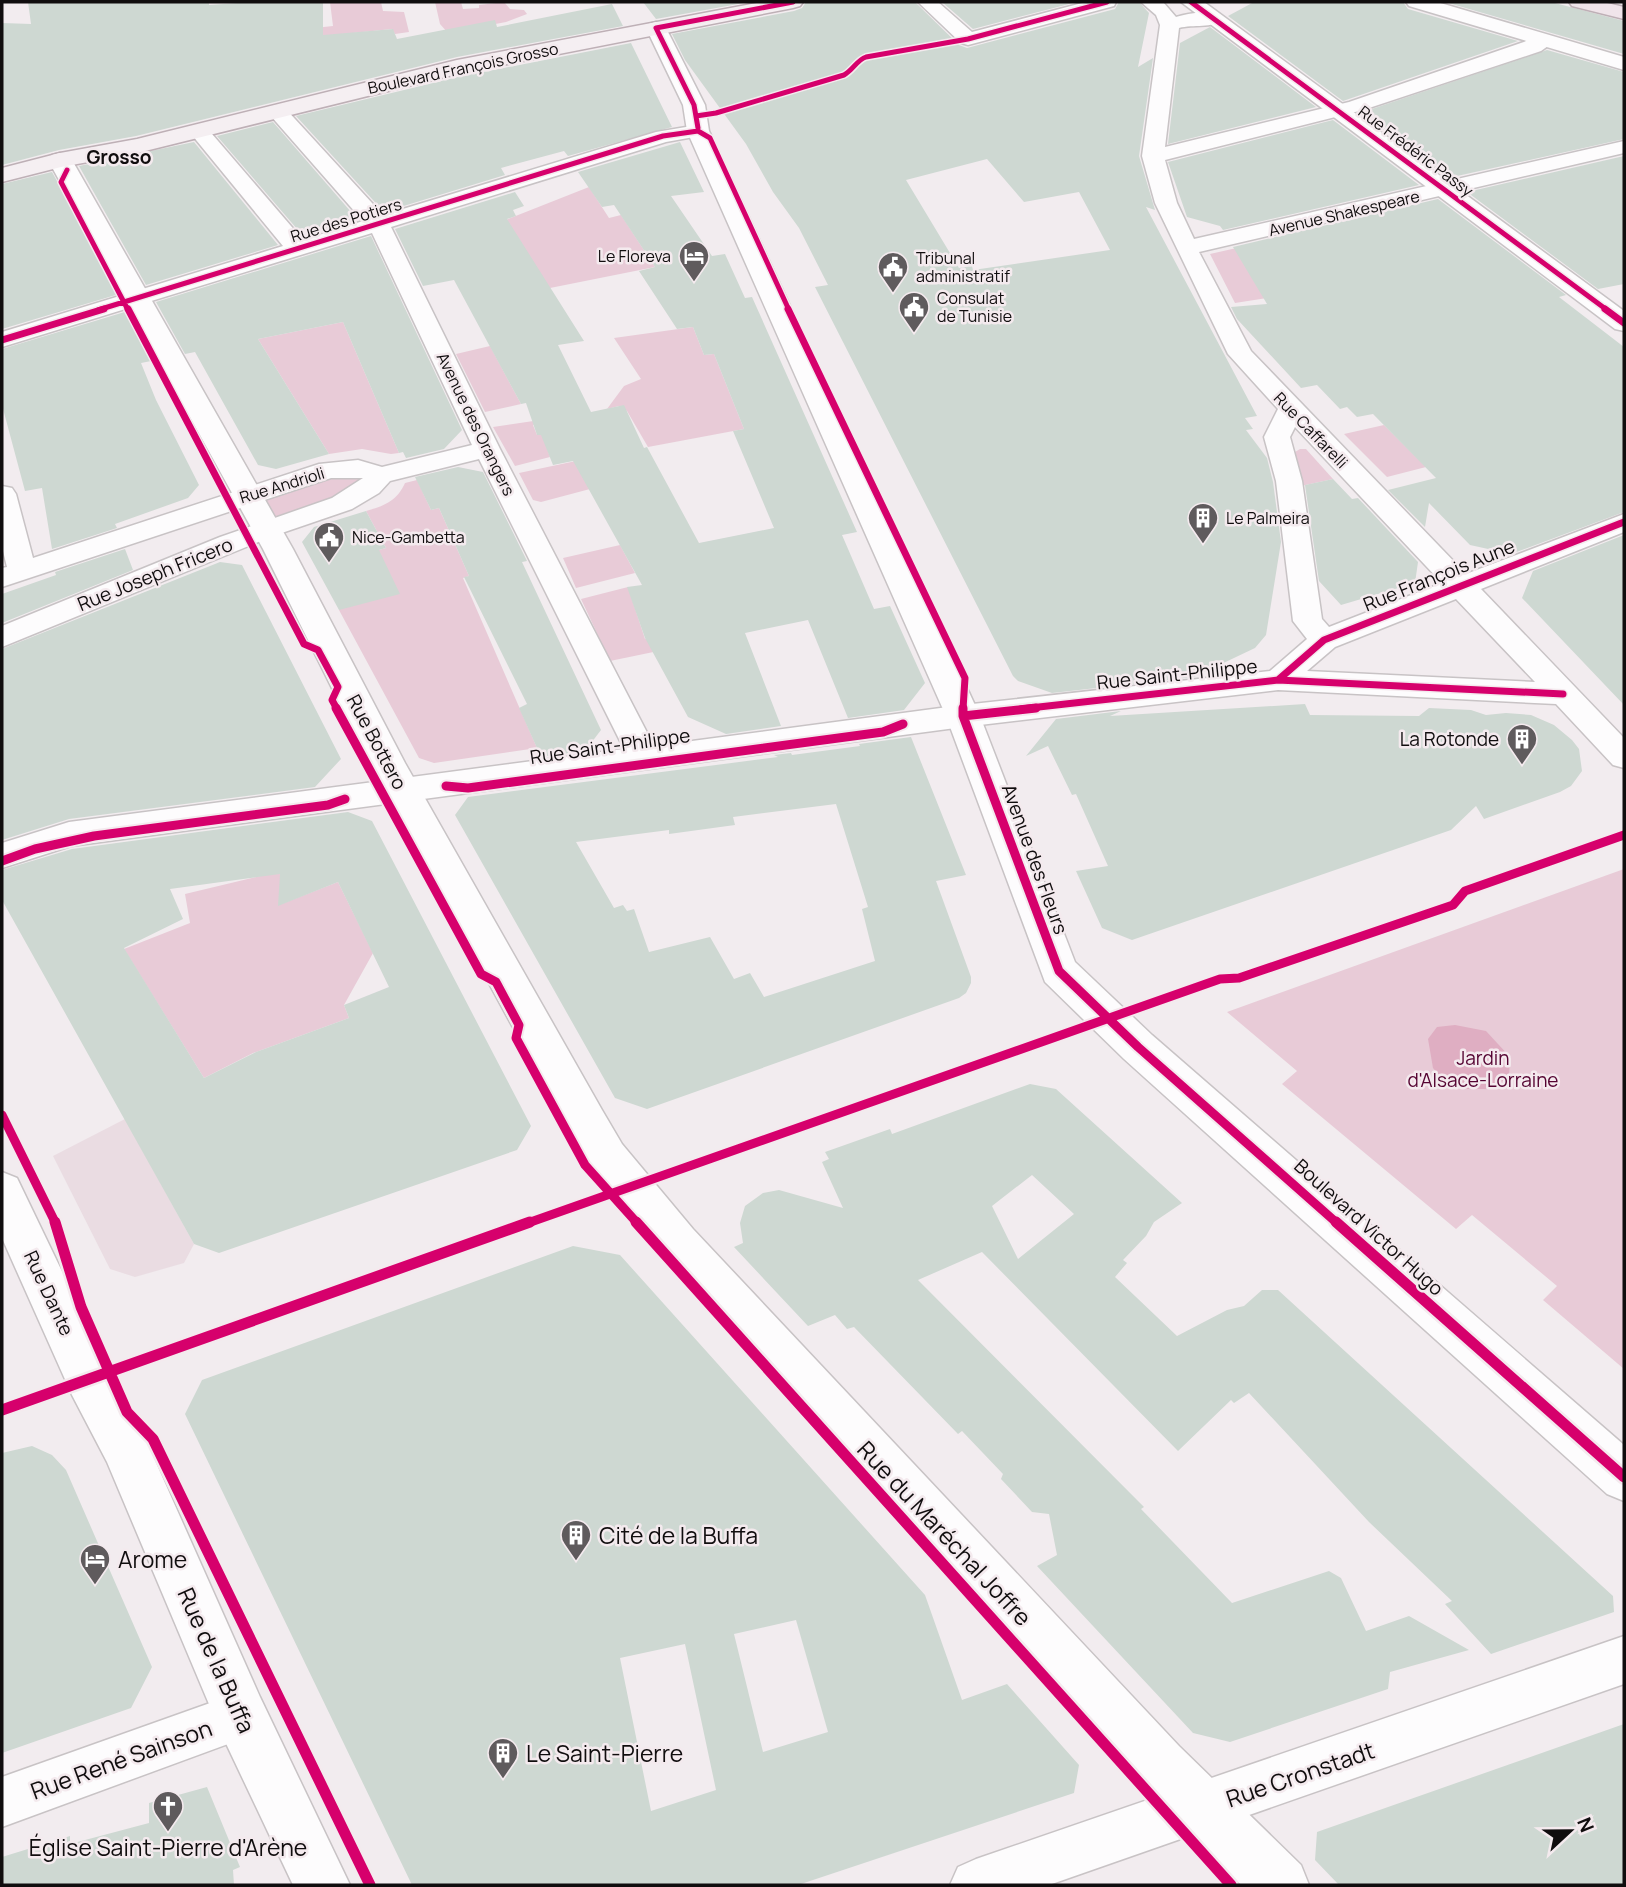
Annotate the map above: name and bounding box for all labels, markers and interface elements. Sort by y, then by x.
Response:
street label: Boulevard François Grosso [366,37,560,99]
street label: Rue Frédéric Passy [1354,100,1478,202]
district label: Grosso [86,144,152,170]
street label: Avenue Shakespeare [1266,185,1422,241]
street label: Rue des Potiers [288,193,404,247]
hotel icon: Le Floreva [677,239,711,283]
place label: Le Floreva [598,245,671,267]
place label: Tribunal administratif [916,247,1010,287]
public building icon: Tribunal administratif [876,250,910,294]
place label: Consulat de Tunisie [937,287,1012,327]
public building icon: Consulat de Tunisie [897,290,931,334]
street label: Avenue des Orangers [432,349,520,499]
street label: Rue Caffarelli [1269,387,1353,473]
street label: Rue Andrioli [237,462,327,508]
building icon: Le Palmeira [1186,501,1220,545]
place label: Le Palmeira [1226,507,1310,529]
public building icon: Nice-Gambetta [312,520,346,564]
place label: Nice-Gambetta [352,526,465,548]
street label: Rue Joseph Fricero [73,531,237,617]
street label: Rue François Aune [1359,533,1519,617]
street label: Rue Saint-Philippe [1095,653,1259,695]
street label: Rue Bottero [341,690,413,794]
street label: Rue Saint-Philippe [528,722,692,770]
building icon: La Rotonde [1505,722,1539,766]
place label: La Rotonde [1400,726,1499,752]
street label: Avenue des Fleurs [996,780,1074,938]
park label: Jardin d'Alsace-Lorraine [1408,1045,1558,1093]
street label: Boulevard Victor Hugo [1289,1153,1449,1301]
street label: Rue Dante [18,1246,80,1340]
street label: Rue du Maréchal Joffre [851,1434,1039,1632]
building icon: Cité de la Buffa [559,1518,593,1562]
place label: Cité de la Buffa [599,1519,758,1551]
hotel icon: Arome [78,1542,112,1586]
place label: Arome [118,1543,187,1575]
street label: Rue de la Buffa [171,1582,263,1738]
street label: Rue René Sainson [26,1711,216,1807]
street label: Rue Cronstadt [1222,1734,1378,1814]
building icon: Le Saint-Pierre [486,1736,520,1780]
place label: Le Saint-Pierre [526,1737,683,1769]
church icon: Église Saint-Pierre d'Arène [151,1789,185,1833]
north arrow [1535,1796,1605,1866]
text: N [1571,1813,1600,1836]
place label: Église Saint-Pierre d'Arène [29,1831,307,1863]

